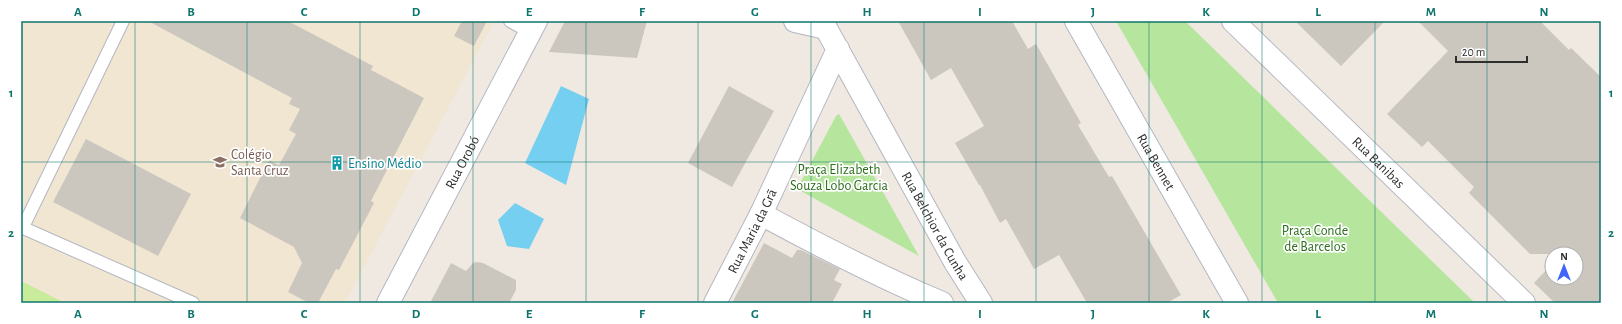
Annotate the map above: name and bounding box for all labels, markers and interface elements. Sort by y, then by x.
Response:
text: A [74,6,82,19]
text: B [187,6,195,19]
text: C [301,6,308,19]
text: D [412,6,421,19]
text: E [526,6,533,19]
text: F [639,6,646,19]
text: G [751,6,759,19]
text: H [862,6,872,19]
text: I [978,6,982,19]
text: J [1091,6,1095,19]
text: K [1202,6,1210,19]
text: L [1315,6,1321,19]
text: M [1426,6,1436,19]
text: N [1539,6,1549,19]
scale bar [1456,38,1527,64]
text: 20 m [1462,46,1485,58]
text: 1 [9,87,13,100]
text: 1 [1609,87,1613,100]
street label: Rua Bennet [1134,132,1177,193]
street label: Rua Orobó [443,134,482,192]
street label: Rua Banibas [1349,135,1407,191]
place label: Colégio Santa Cruz [231,148,289,178]
school or university icon: Colégio Santa Cruz [212,154,228,170]
building icon: Ensino Médio [329,155,345,171]
place label: Ensino Médio [348,157,422,171]
park label: Praça Elizabeth Souza Lobo Garcia [790,163,889,193]
street label: Rua Belchior da Cunha [899,170,971,283]
street label: Rua Maria da Grã [726,187,780,276]
park label: Praça Conde de Barcelos [1282,224,1348,254]
text: 2 [8,227,14,240]
text: 2 [1608,227,1614,240]
north arrow [1544,246,1584,286]
text: N [1560,251,1568,262]
text: A [74,308,82,321]
text: B [187,308,195,321]
text: C [301,308,308,321]
text: D [412,308,421,321]
text: E [526,308,533,321]
text: F [639,308,646,321]
text: G [751,308,759,321]
text: H [862,308,872,321]
text: I [978,308,982,321]
text: J [1091,308,1095,321]
text: K [1202,308,1210,321]
text: L [1315,308,1321,321]
text: M [1426,308,1436,321]
text: N [1539,308,1549,321]

